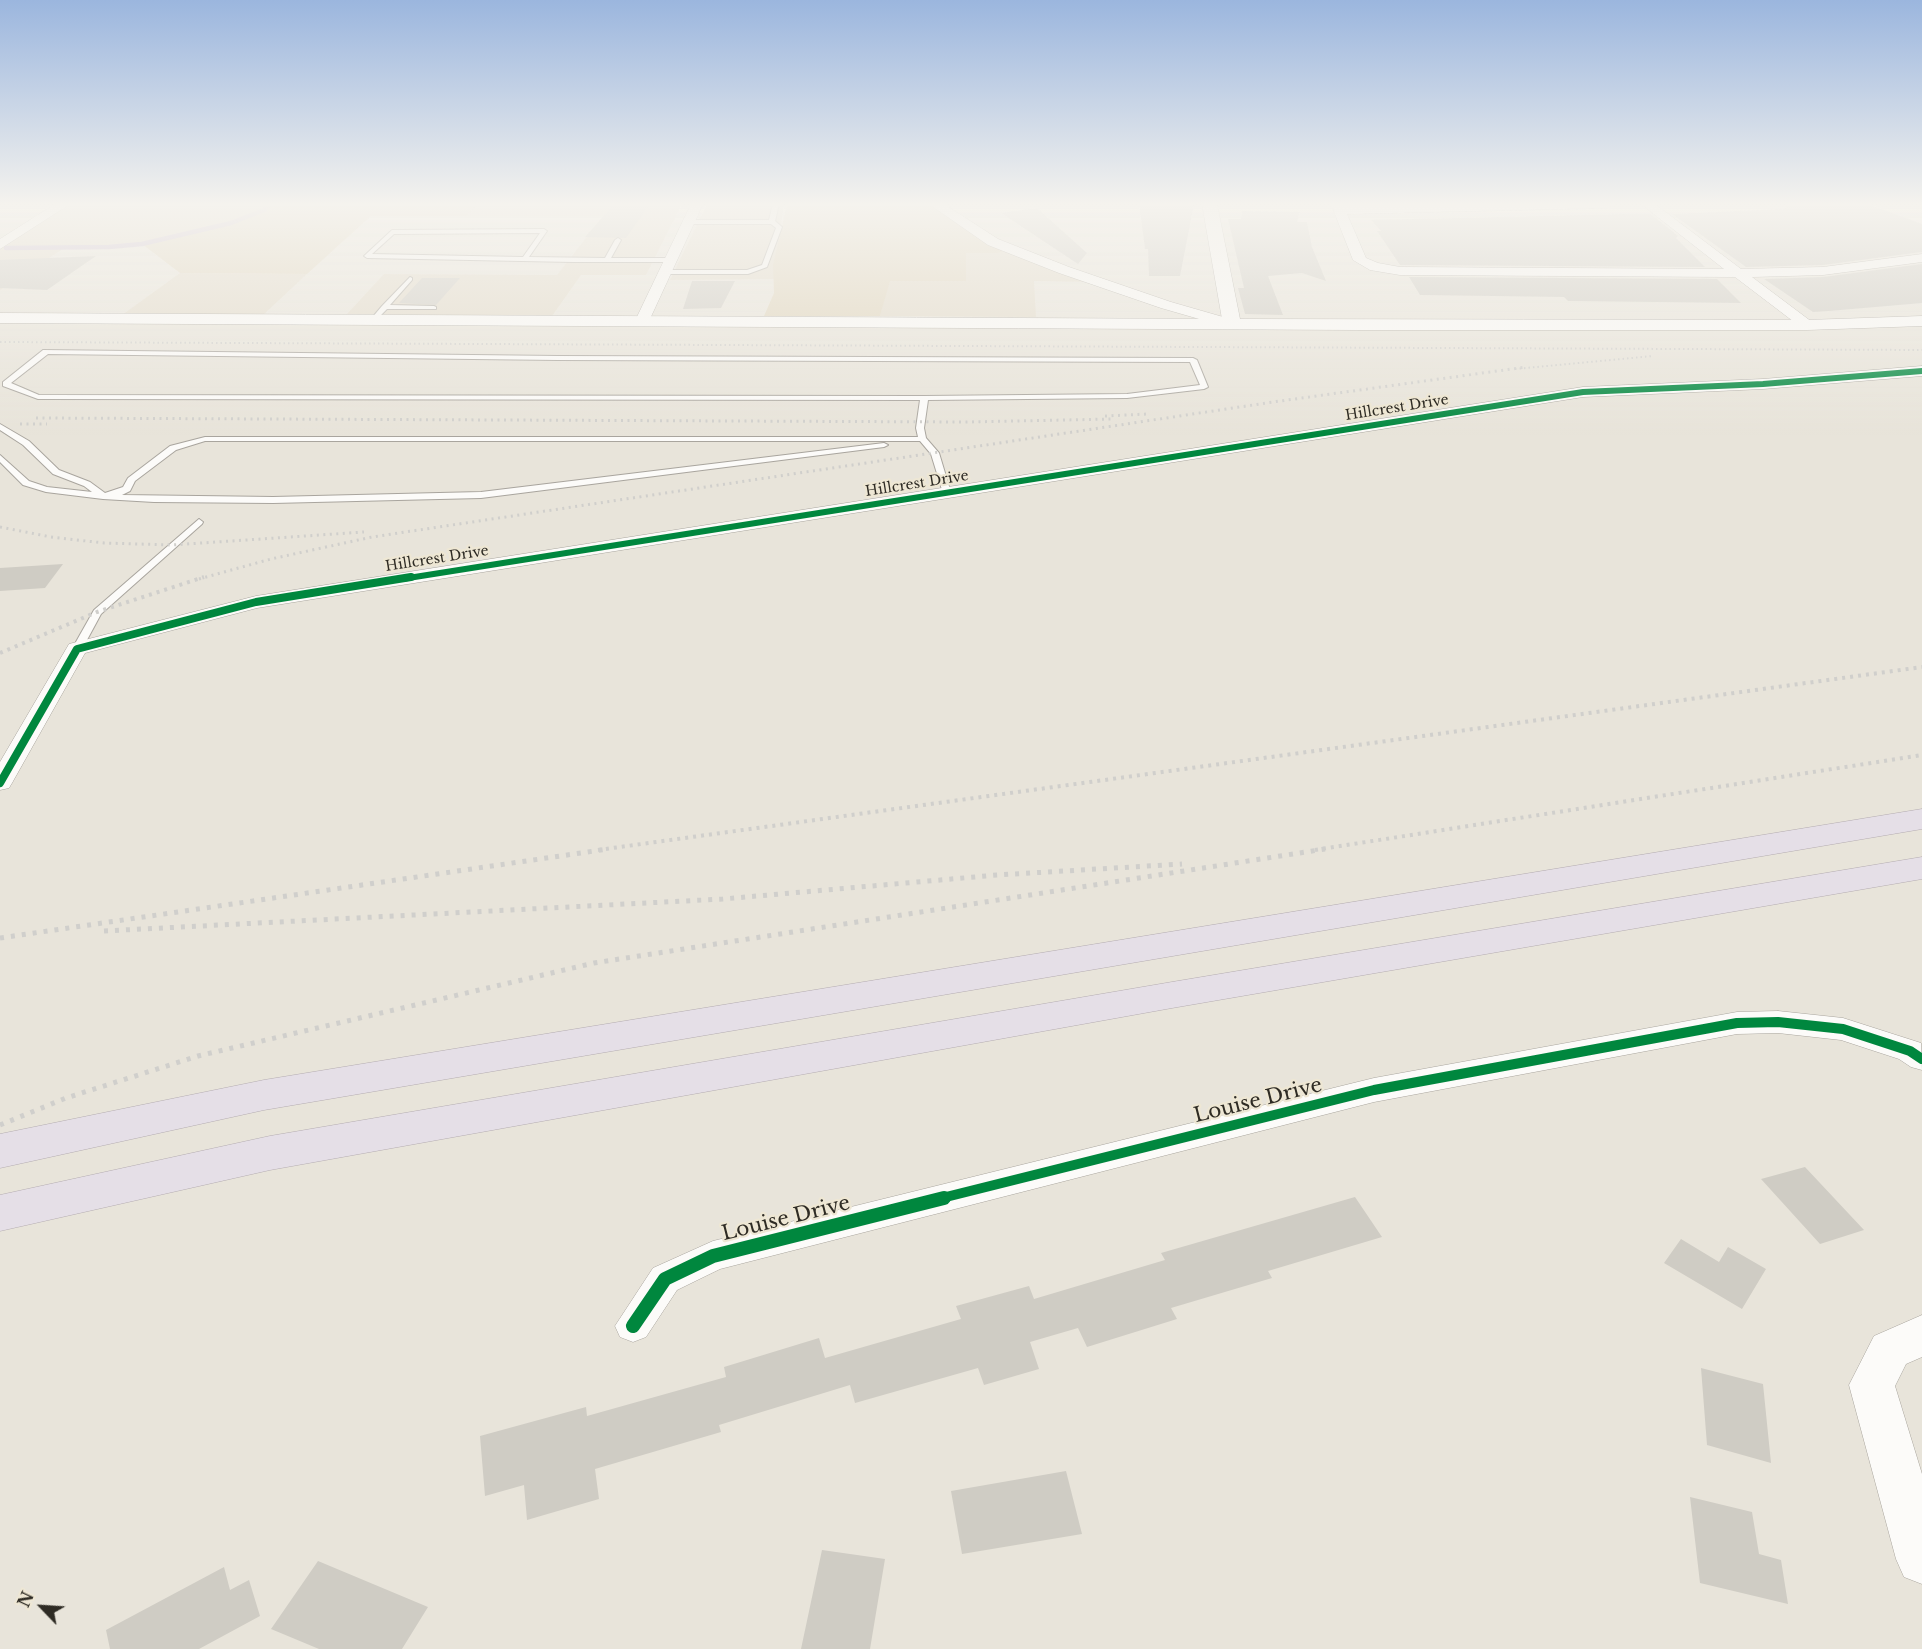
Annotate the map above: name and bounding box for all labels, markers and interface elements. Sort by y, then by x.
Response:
street label: Hillcrest Drive [1344,392,1450,424]
street label: Hillcrest Drive [864,468,970,500]
street label: Hillcrest Drive [384,543,490,575]
street label: Louise Drive [1191,1073,1325,1129]
street label: Louise Drive [719,1191,853,1247]
north arrow [12,1577,72,1637]
text: N [13,1588,38,1610]

